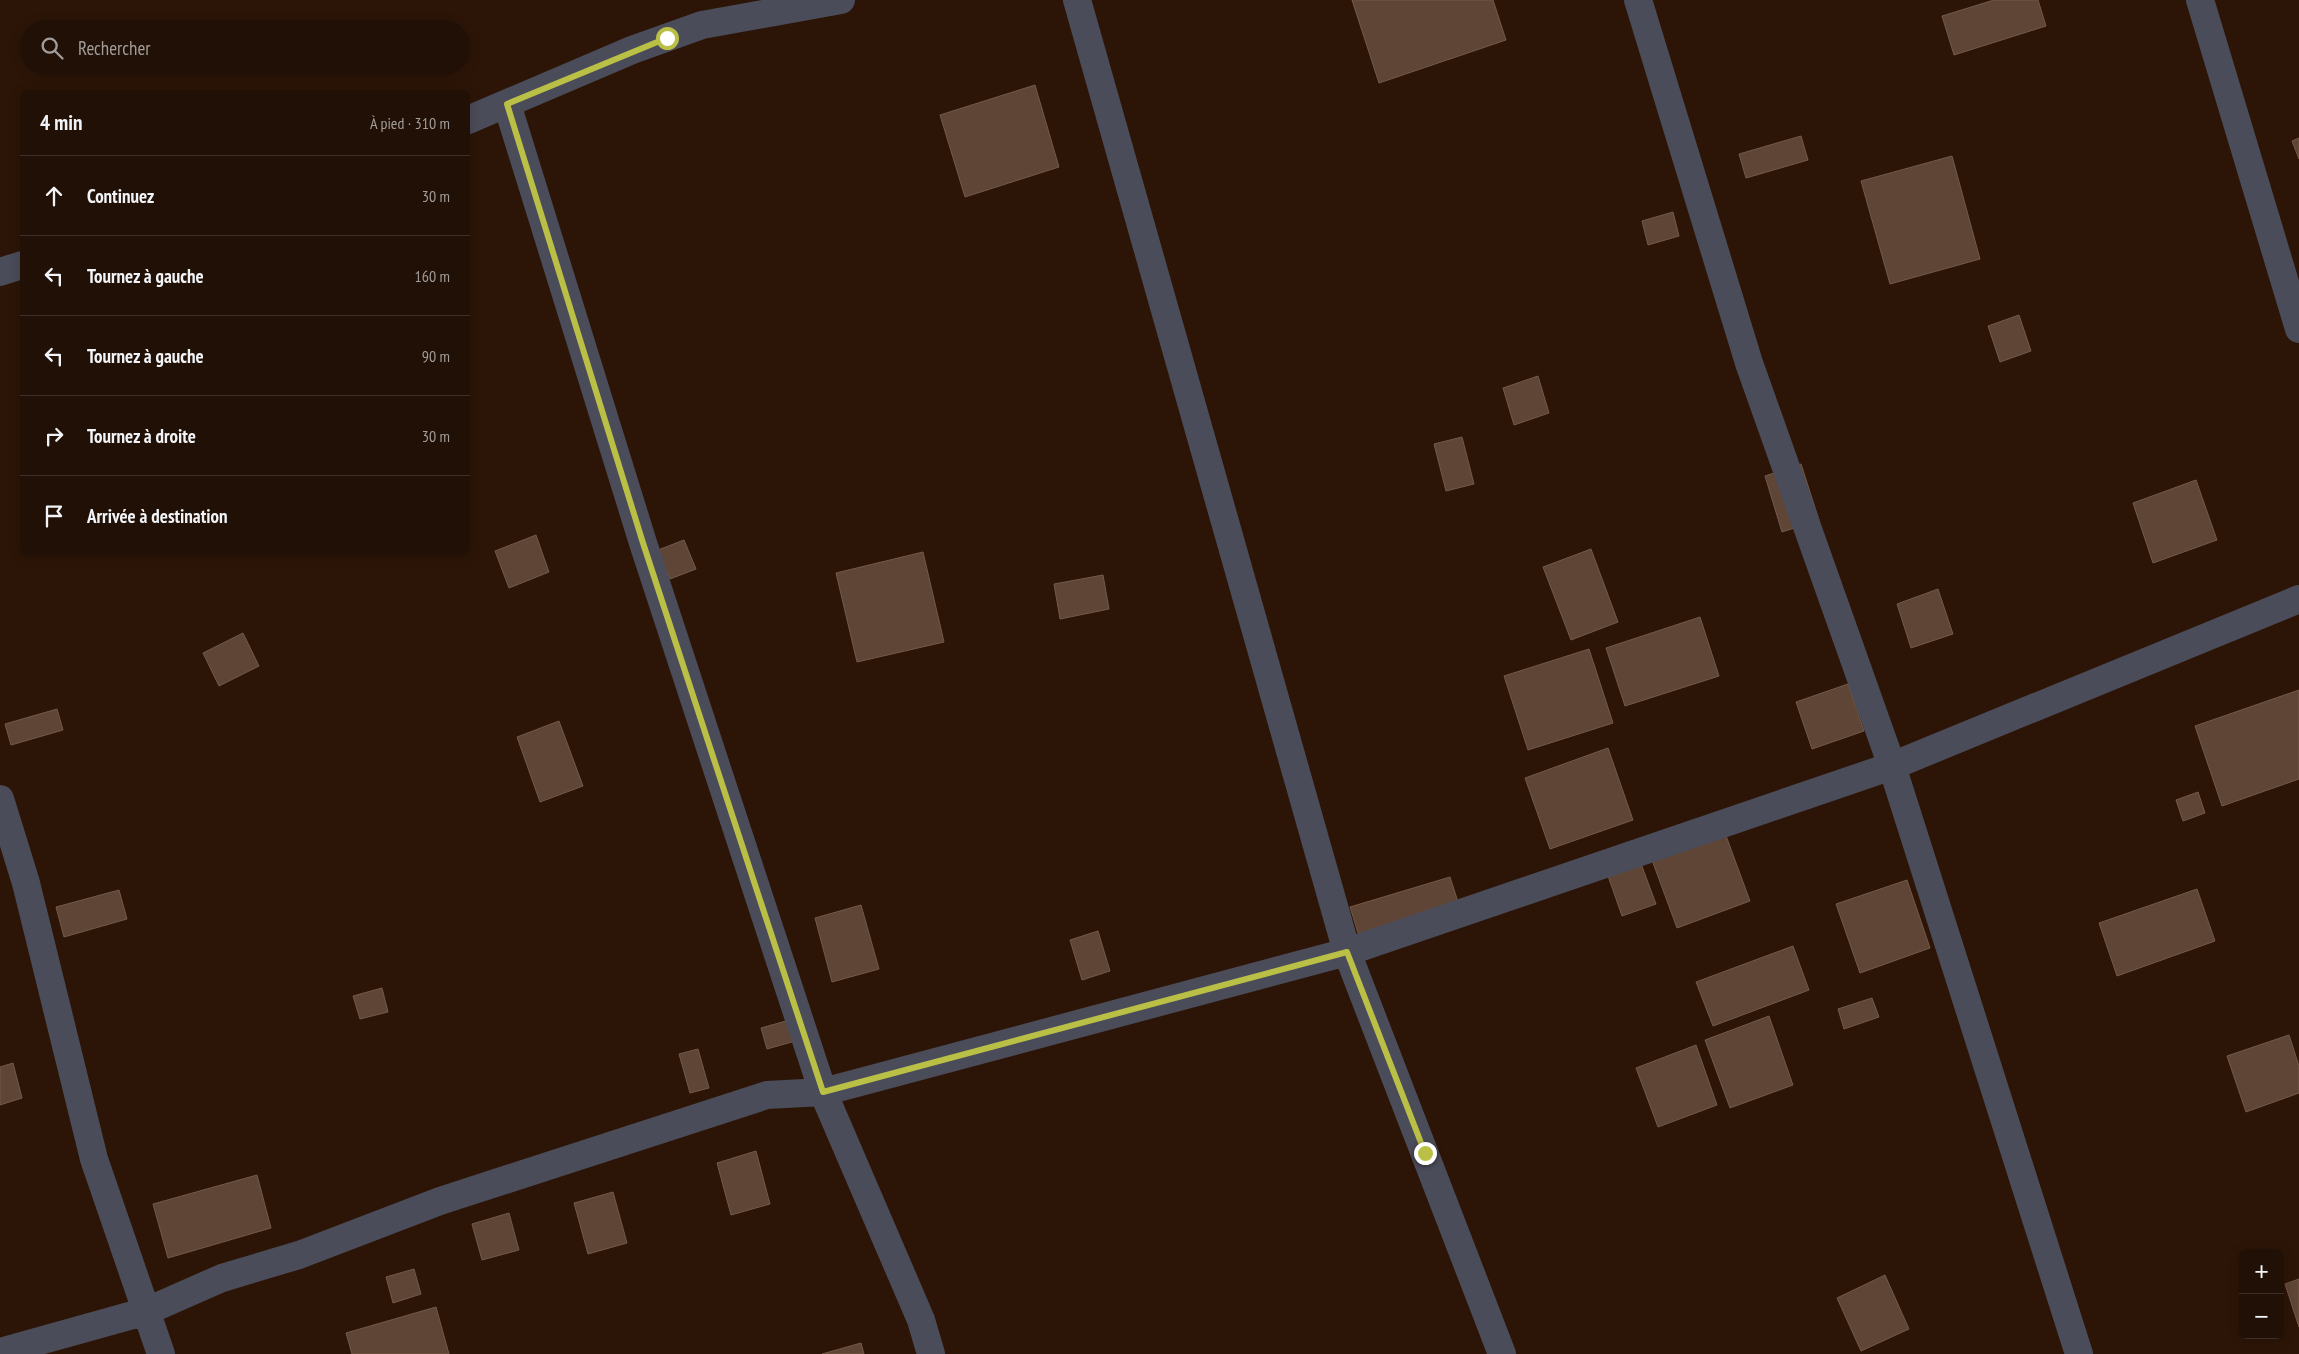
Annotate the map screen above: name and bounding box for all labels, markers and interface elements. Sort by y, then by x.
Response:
search box [20,20,470,75]
route start [656,27,679,50]
icon: search [38,34,66,62]
text: Rechercher [78,36,150,60]
text: 4 min [40,109,82,136]
text: À pied · 310 m [370,113,450,133]
icon: ahead [40,182,68,210]
text: Continuez [87,184,154,208]
text: 30 m [422,186,450,206]
icon: left [40,262,68,290]
text: Tournez à gauche [87,264,204,288]
text: 160 m [415,266,450,286]
icon: left [40,342,68,370]
text: Tournez à gauche [87,344,204,368]
text: 90 m [422,346,450,366]
icon: right [40,422,68,450]
text: Tournez à droite [87,424,196,448]
text: 30 m [422,426,450,446]
icon: arrive [40,502,68,530]
text: Arrivée à destination [87,504,228,528]
route end [1414,1142,1437,1165]
map controls [2239,1249,2284,1339]
button: + [2239,1249,2284,1294]
button: − [2239,1294,2284,1339]

